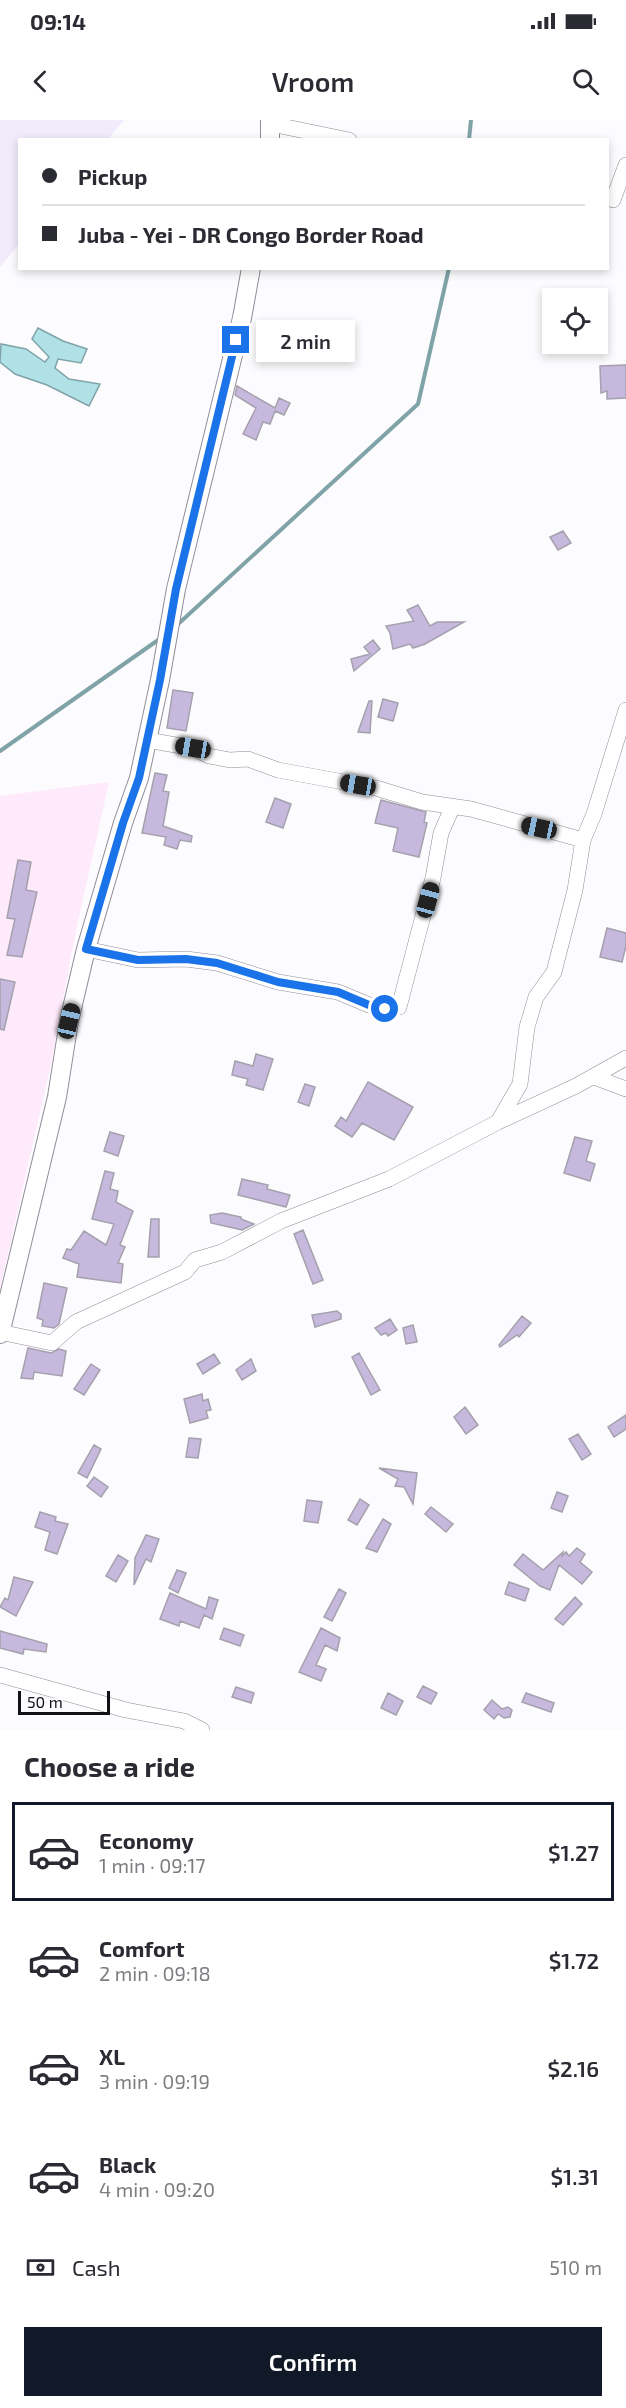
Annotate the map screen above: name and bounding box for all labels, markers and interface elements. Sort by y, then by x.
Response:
text: 09:14 [30,8,86,34]
icon: back [24,65,57,98]
text: Vroom [272,65,354,97]
icon: search [569,65,602,98]
text: Pickup [78,163,147,189]
text: Juba - Yei - DR Congo Border Road [78,221,424,247]
map controls [542,288,608,354]
button: locate [542,288,608,354]
callout: 2 min [257,319,356,361]
route end [222,326,249,353]
text: 2 min [280,329,331,353]
car [174,736,212,760]
car [339,773,377,797]
car [520,815,558,841]
car [415,880,441,920]
route start [371,995,398,1022]
car [56,1001,82,1041]
scale bar [18,1688,110,1716]
text: 50 m [27,1692,63,1711]
text: Choose a ride [24,1750,195,1782]
icon: car [27,1825,81,1879]
text: Economy [99,1827,194,1853]
text: $1.27 [548,1839,599,1865]
text: 1 min · 09:17 [99,1853,206,1877]
icon: car [27,1933,81,1987]
text: Comfort [99,1935,184,1961]
text: $1.72 [549,1947,599,1973]
text: 2 min · 09:18 [99,1961,211,1985]
icon: car [27,2041,81,2095]
text: XL [99,2043,125,2069]
text: $2.16 [548,2055,599,2081]
text: 3 min · 09:19 [99,2069,210,2093]
icon: car [27,2149,81,2203]
text: Black [99,2151,156,2177]
text: $1.31 [550,2163,599,2189]
text: 4 min · 09:20 [99,2177,215,2201]
icon: cash [24,2251,57,2284]
text: Cash [72,2254,121,2280]
text: 510 m [549,2255,602,2279]
button: Confirm [24,2327,602,2396]

